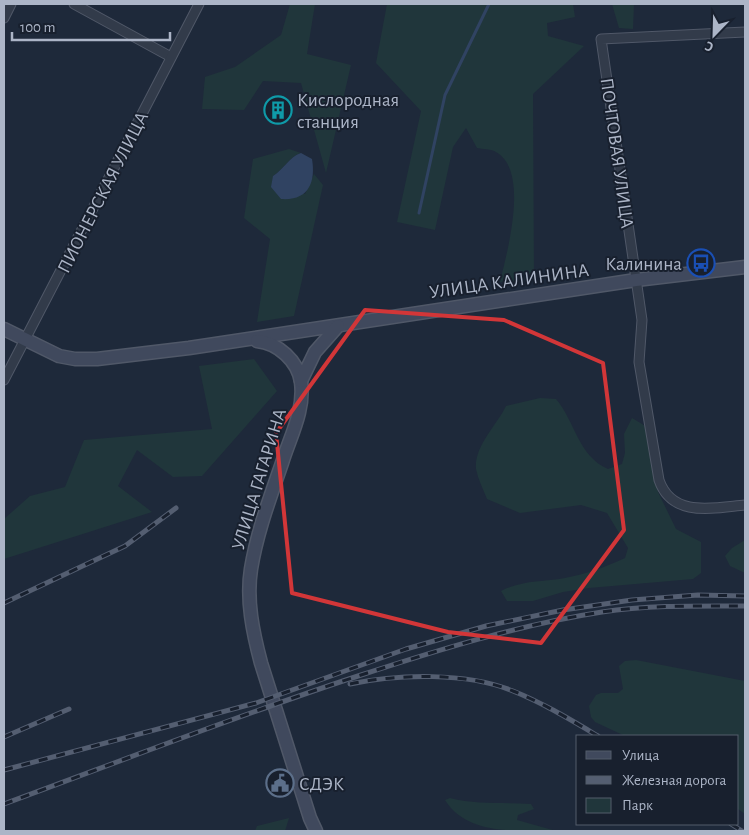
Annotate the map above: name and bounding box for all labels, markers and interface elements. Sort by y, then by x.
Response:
scale bar [12,10,170,42]
north arrow [689,10,739,60]
text: 100 m [20,20,55,35]
text: С [703,38,716,54]
street label: ПОЧТОВАЯ УЛИЦА [597,77,636,230]
place label: Кислородная станция [297,91,399,132]
building icon: Кислородная станция [263,95,293,125]
street label: ПИОНЕРСКАЯ УЛИЦА [54,109,152,276]
bus stop icon: Калинина [686,248,716,278]
place label: Калинина [605,255,682,274]
street label: УЛИЦА КАЛИНИНА [428,261,590,302]
street label: УЛИЦА ГАГАРИНА [229,406,290,553]
legend [576,735,739,825]
text: Улица [622,748,659,763]
public building icon: СДЭК [265,768,295,798]
text: Железная дорога [622,773,727,788]
place label: СДЭК [299,775,344,794]
text: Парк [622,798,653,813]

